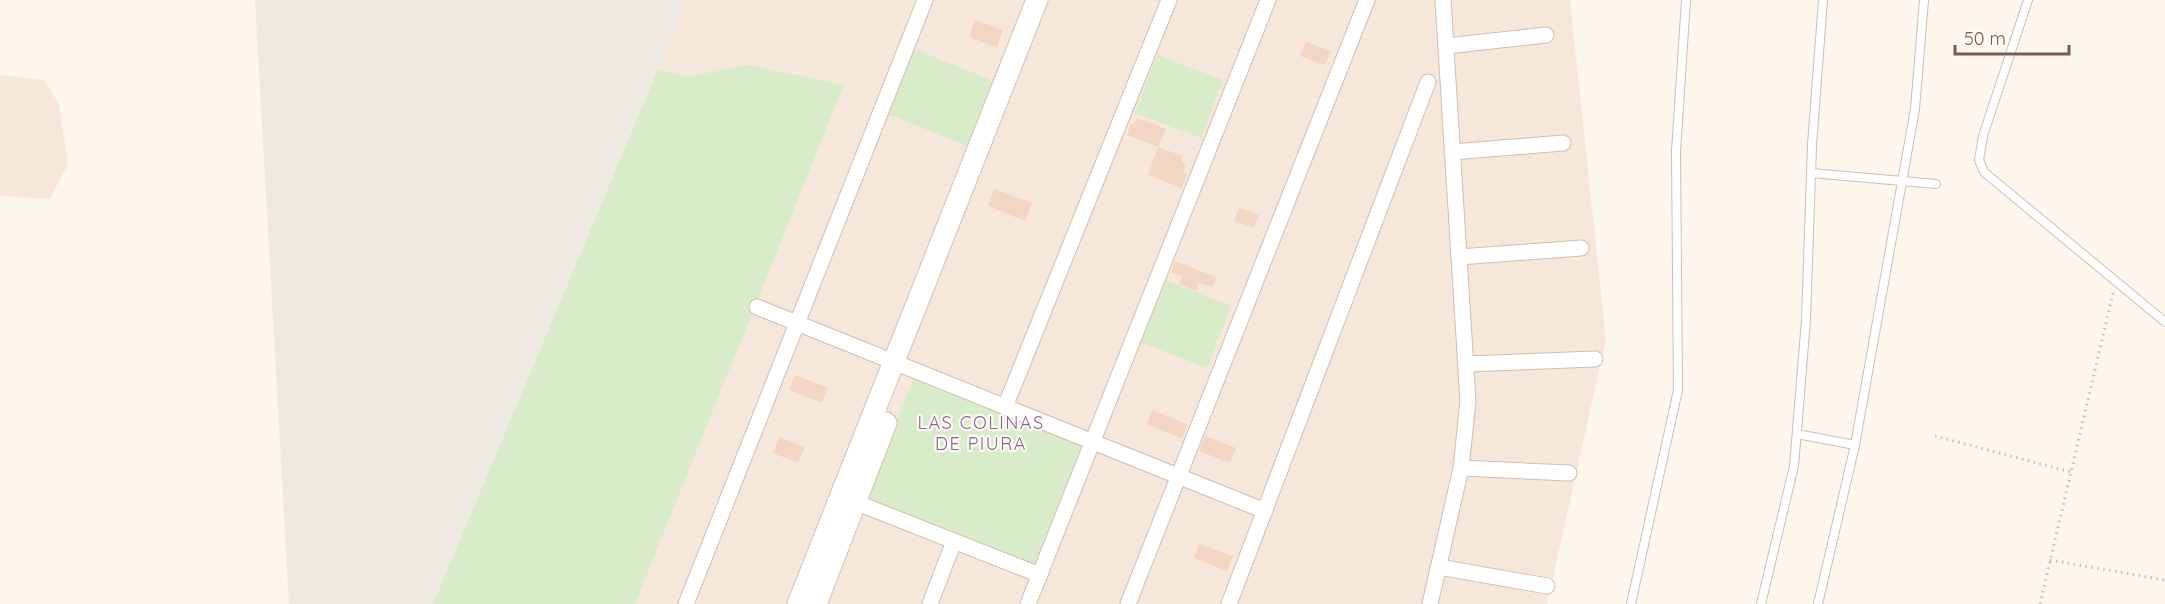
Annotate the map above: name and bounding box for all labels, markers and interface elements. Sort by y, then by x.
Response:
scale bar [1955,18,2069,56]
text: 50 m [1964,27,2006,50]
district label: LAS COLINAS DE PIURA [917,411,1045,455]

